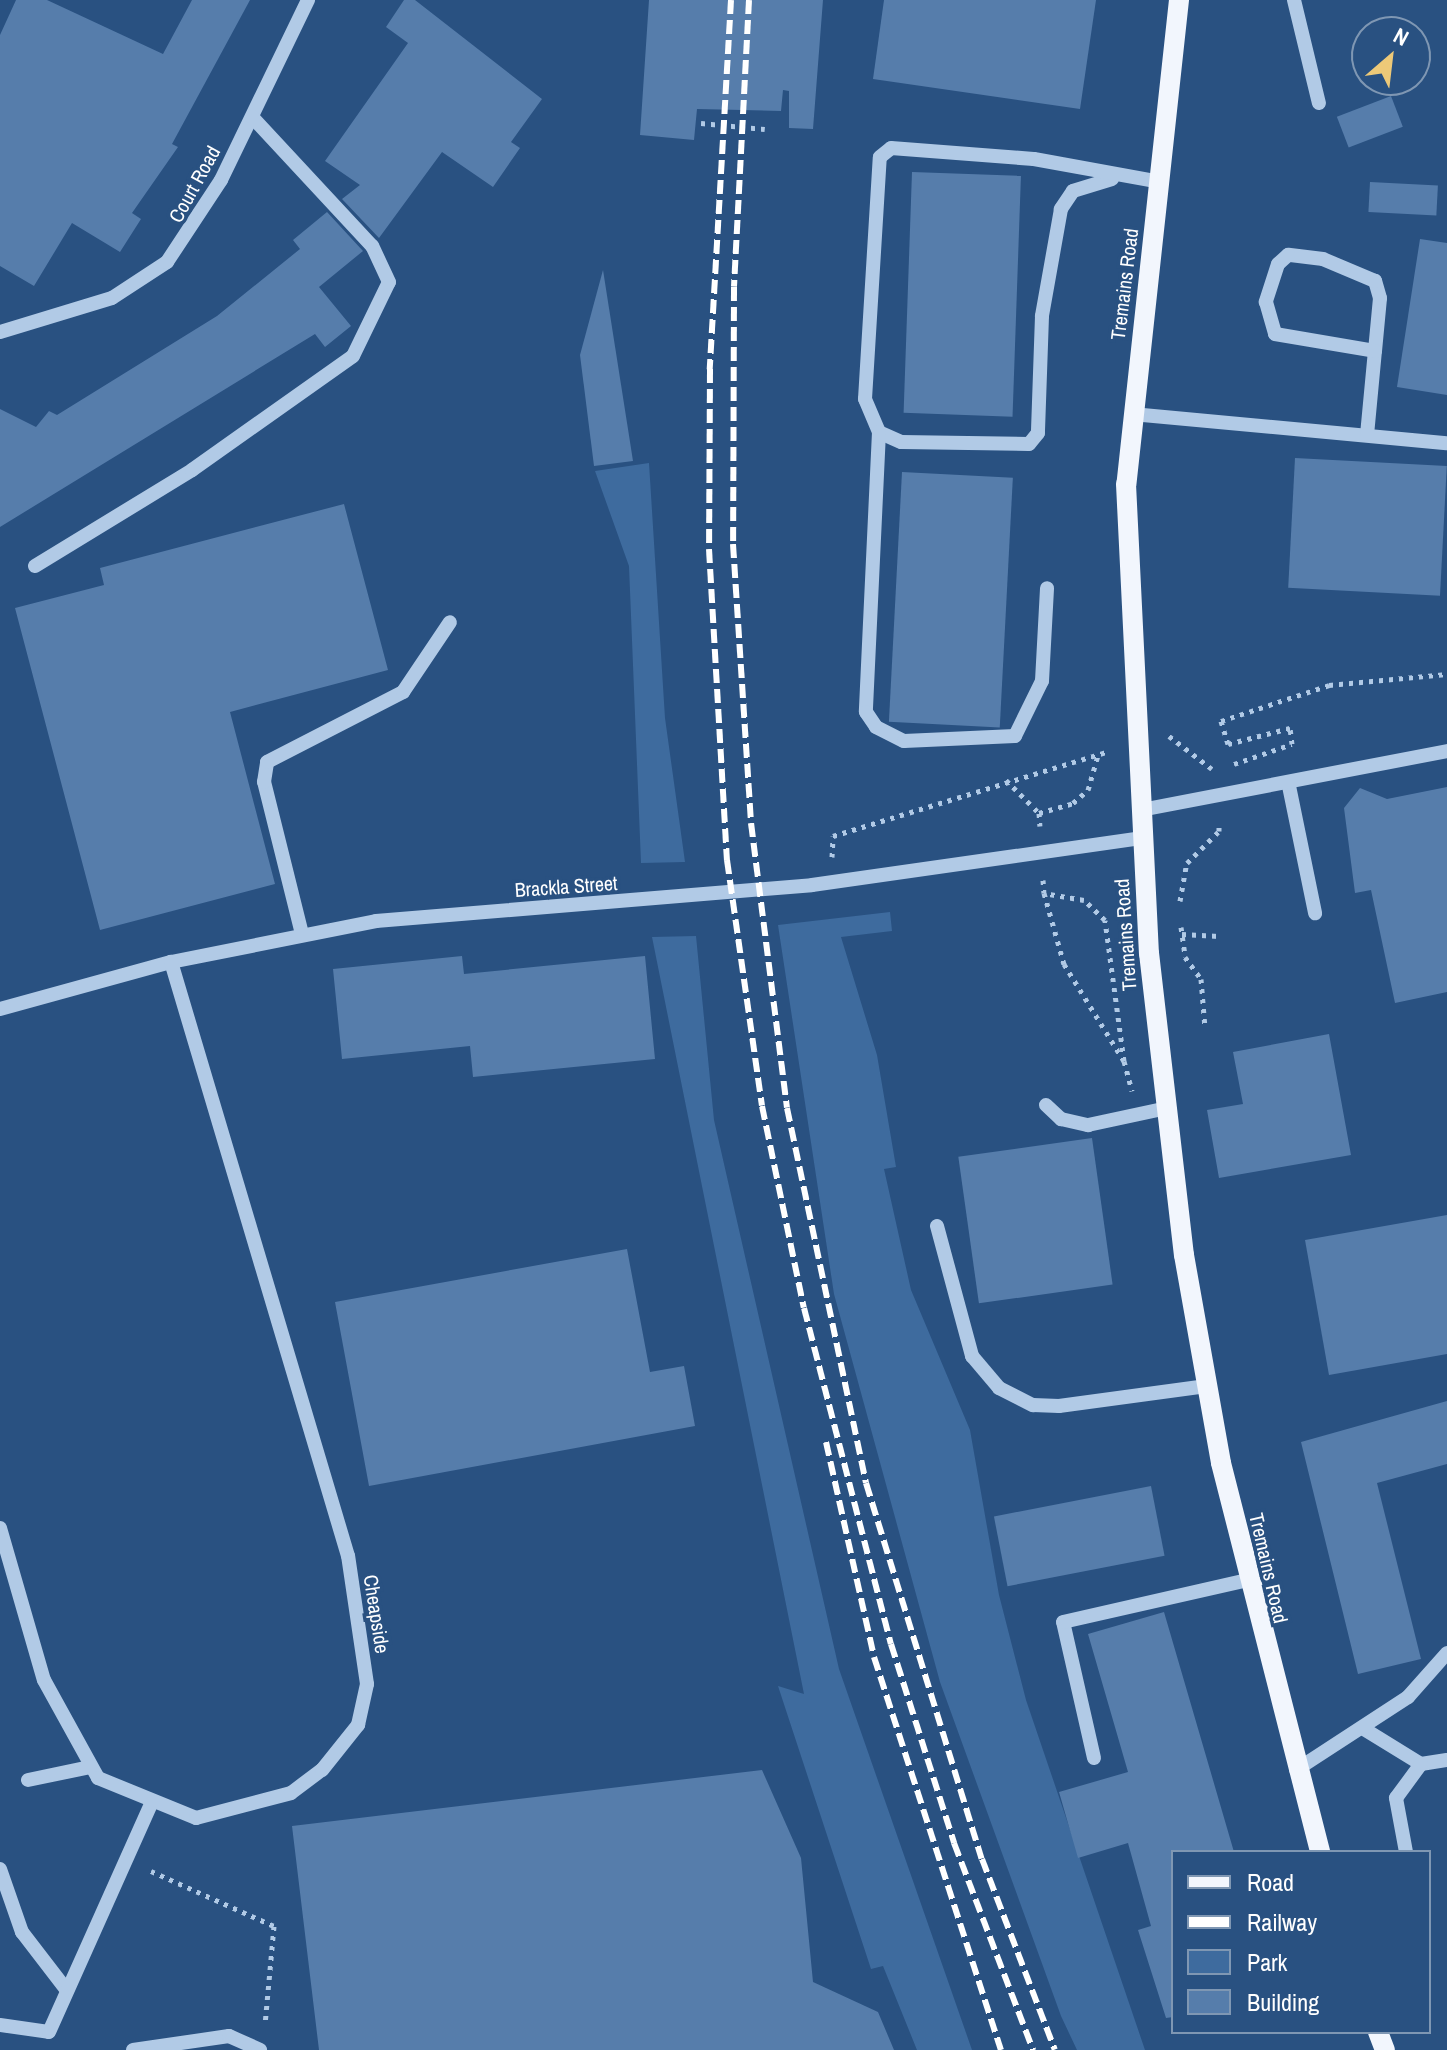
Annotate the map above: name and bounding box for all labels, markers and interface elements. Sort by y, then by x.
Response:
north arrow [1351,16,1431,96]
text: N [1389,20,1414,53]
street label: Court Road [163,142,225,226]
street label: Tremains Road [1105,227,1143,341]
street label: Brackla Street [514,870,618,902]
street label: Tremains Road [1109,878,1141,992]
street label: Tremains Road [1245,1511,1293,1625]
street label: Cheapside [359,1573,395,1655]
legend [1171,1850,1431,2034]
text: Road [1247,1866,1294,1898]
text: Railway [1247,1906,1317,1938]
text: Park [1247,1946,1287,1978]
text: Building [1247,1986,1319,2018]

